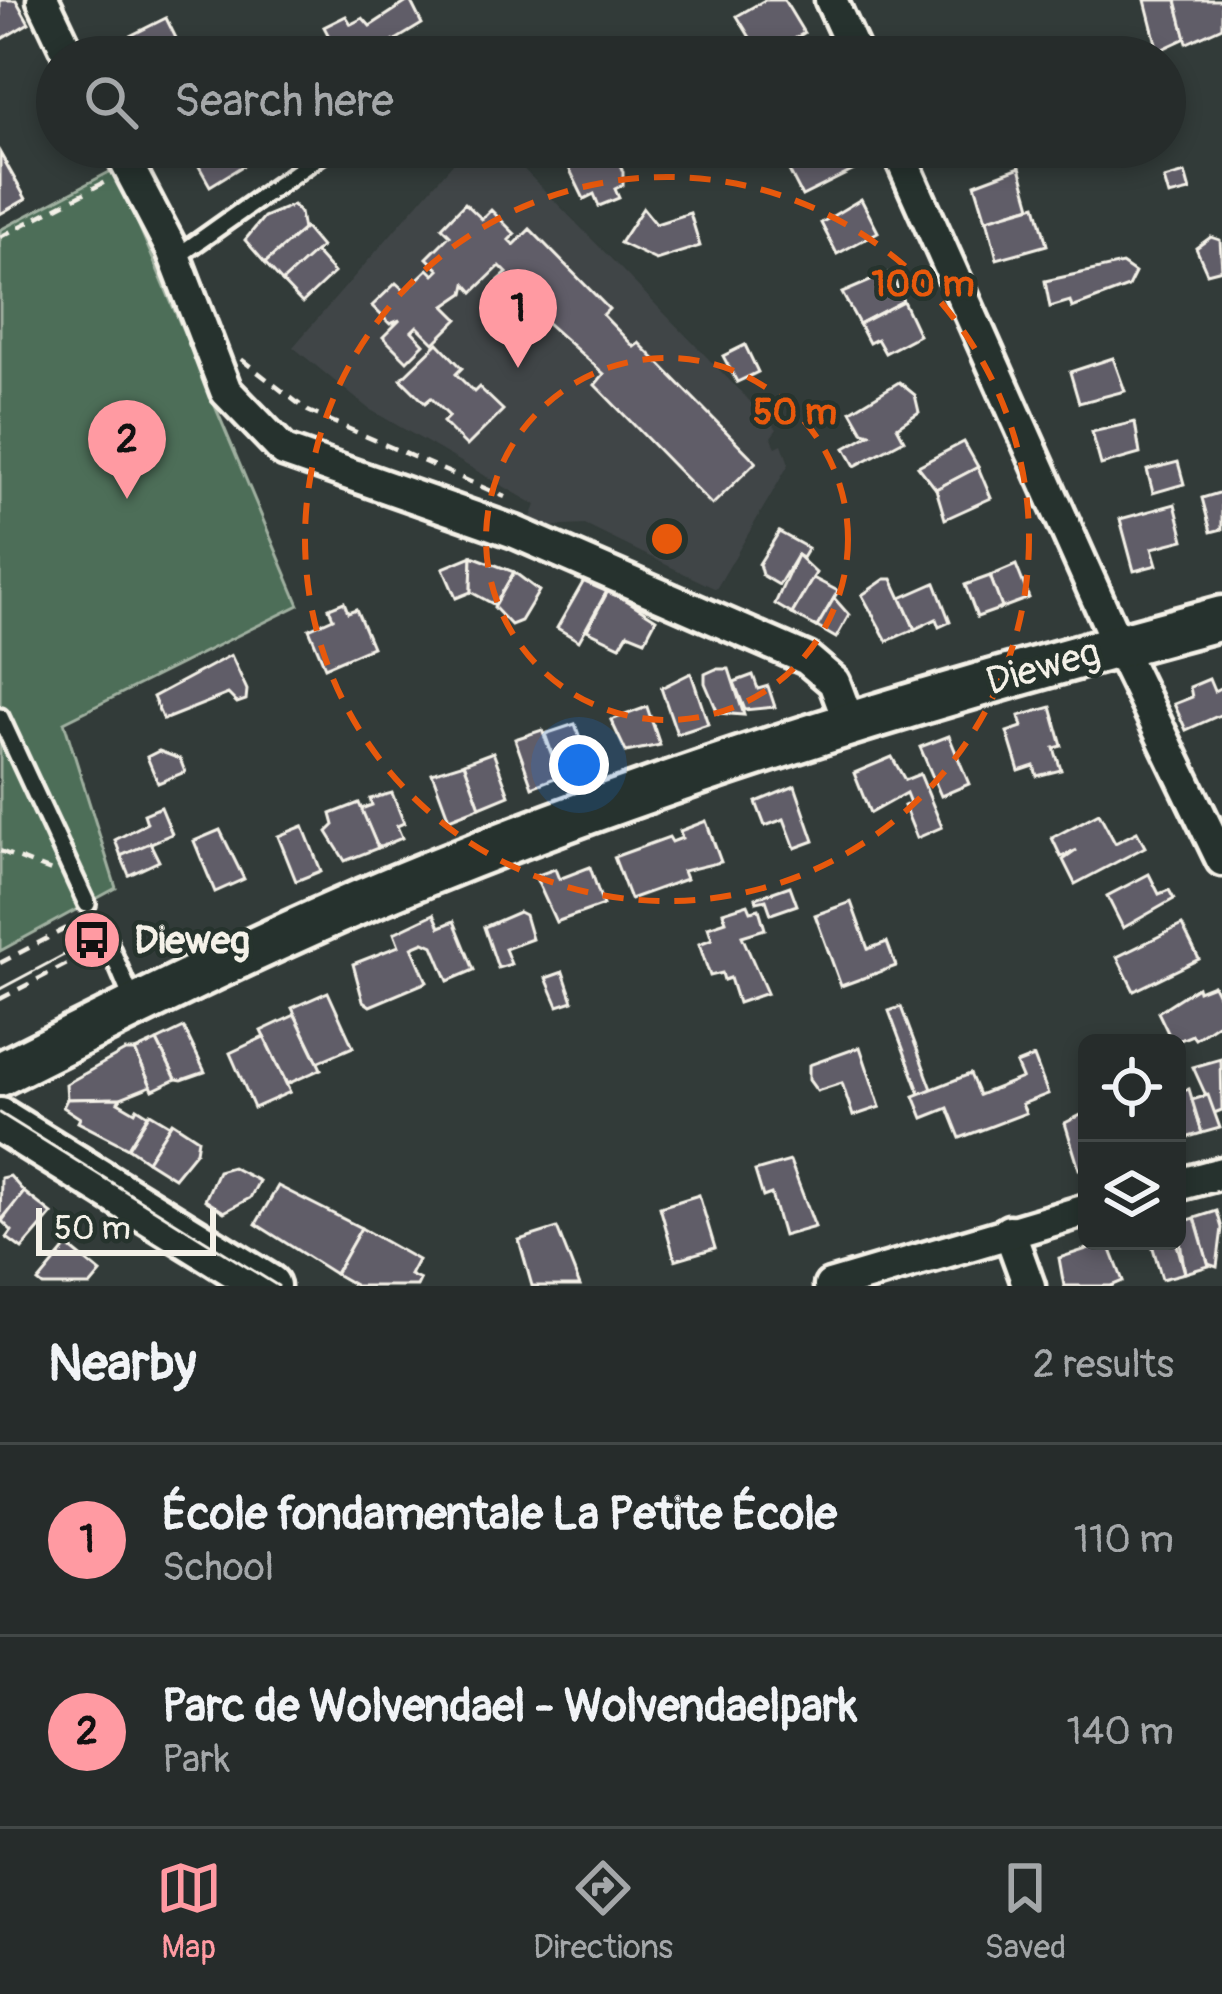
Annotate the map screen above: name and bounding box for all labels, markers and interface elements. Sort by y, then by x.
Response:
search box [36,36,1186,168]
icon: search [78,69,144,135]
text: Search here [174,74,394,130]
text: 100 m [871,262,975,307]
pin: 1 [479,269,557,368]
text: 50 m [753,390,837,435]
pin: 2 [88,400,166,499]
centre of rings [646,518,688,560]
street label: Dieweg [981,627,1105,707]
your location [549,735,609,795]
bus stop icon: Dieweg [61,909,123,971]
place label: Dieweg [134,916,250,965]
map controls [1078,1034,1186,1250]
button: locate [1078,1034,1186,1142]
button: layers [1078,1142,1186,1250]
scale bar [36,1202,216,1255]
text: 50 m [54,1208,131,1249]
text: Nearby [48,1332,196,1396]
text: 2 results [1033,1340,1174,1389]
text: École fondamentale La Petite École [162,1487,837,1543]
text: 1 [79,1515,95,1564]
text: 110 m [1074,1515,1174,1564]
text: School [162,1543,274,1592]
text: Parc de Wolvendael - Wolvendaelpark [162,1679,857,1735]
text: 2 [76,1707,98,1756]
text: 140 m [1066,1707,1174,1756]
text: Park [162,1735,230,1784]
tab: Map [156,1855,222,1968]
tab: Directions [533,1855,673,1968]
tab: Saved [984,1855,1066,1968]

